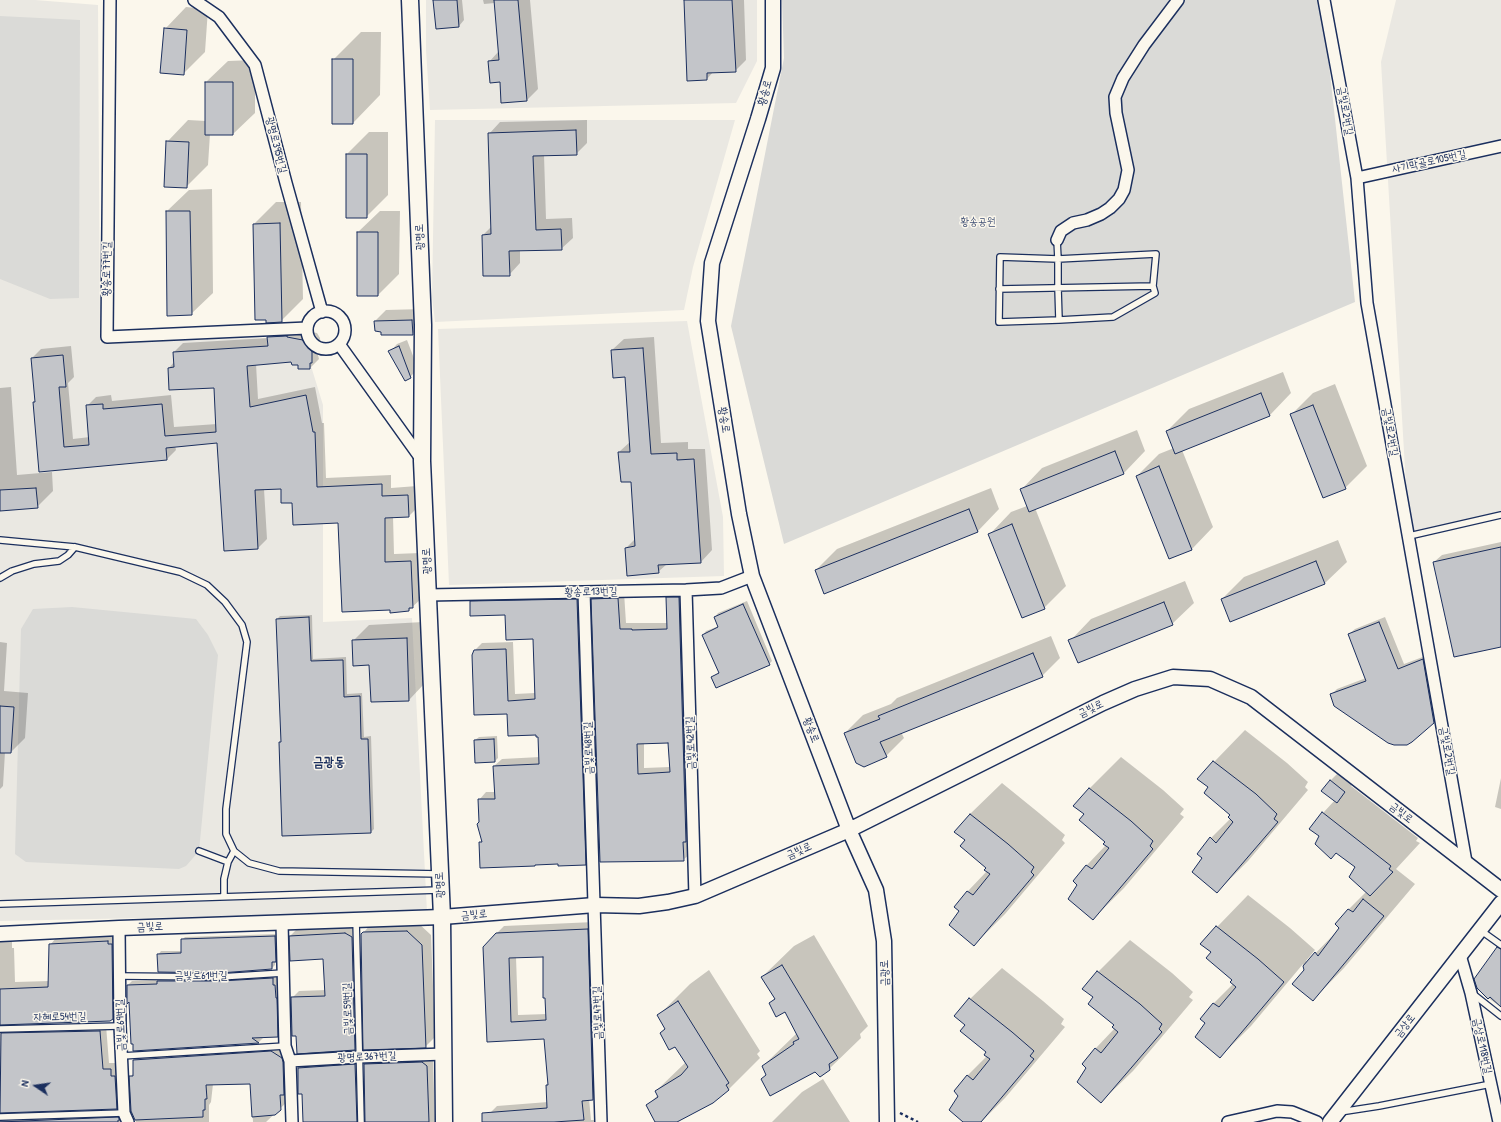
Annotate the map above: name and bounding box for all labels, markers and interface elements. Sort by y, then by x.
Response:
street label: 황송로 [755,78,775,108]
street label: 금빛로2번길 [1334,86,1356,136]
street label: 광명로395번길 [263,115,289,175]
street label: 사기막골로105번길 [1391,148,1467,176]
park label: 황송공원 [960,215,996,229]
street label: 광명로 [413,224,427,250]
street label: 황송로77번길 [100,241,114,297]
street label: 황송로 [715,406,733,434]
street label: 금빛로2번길 [1379,407,1401,457]
street label: 광명로 [420,548,434,574]
street label: 황송로13번길 [564,585,618,599]
street label: 금빛로 [1076,697,1106,721]
street label: 황송로 [800,715,822,745]
street label: 금빛로42번길 [683,716,699,770]
street label: 금빛로48번길 [581,721,597,775]
street label: 금빛로2번길 [1436,726,1458,776]
district label: 금광동 [313,755,345,771]
street label: 금빛로 [1386,800,1416,826]
street label: 금빛로 [784,840,814,862]
street label: 광명로 [433,871,447,899]
street label: 금빛로 [460,907,488,923]
street label: 금빛로 [137,920,163,934]
street label: 금광로 [878,960,892,986]
street label: 금빛로61번길 [175,969,227,983]
street label: 금빛로59번길 [340,982,356,1036]
street label: 금빛로47번길 [590,986,606,1040]
street label: 금빛로69번길 [113,998,129,1052]
street label: 자혜로54번길 [33,1010,87,1024]
street label: 금상로 [1392,1011,1418,1041]
street label: 금상로118번길 [1470,1017,1494,1075]
street label: 광명로367번길 [337,1049,397,1065]
north arrow [16,1066,56,1106]
text: N [17,1079,32,1088]

